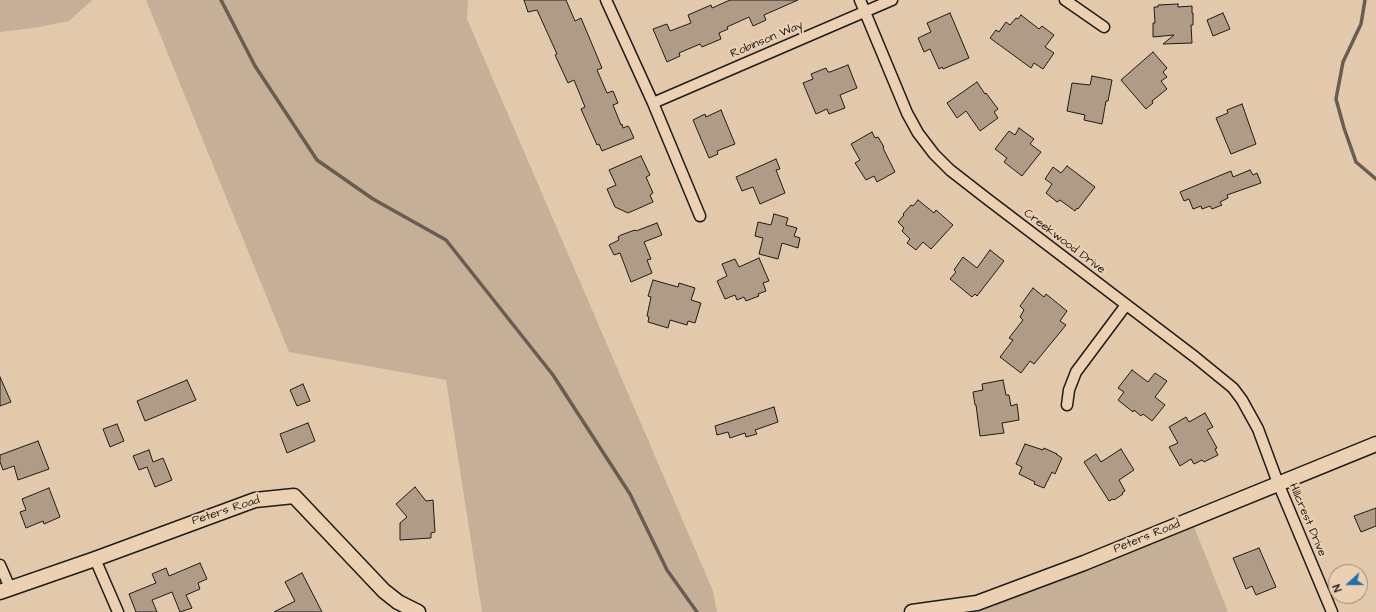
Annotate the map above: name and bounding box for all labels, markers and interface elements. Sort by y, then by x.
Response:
street label: Robinson Way [729,18,805,62]
street label: Creekwood Drive [1020,207,1108,277]
street label: Hillcrest Drive [1285,481,1329,559]
street label: Peters Road [190,493,262,529]
street label: Peters Road [1112,517,1182,557]
north arrow [1328,564,1368,604]
text: N [1329,582,1346,594]

